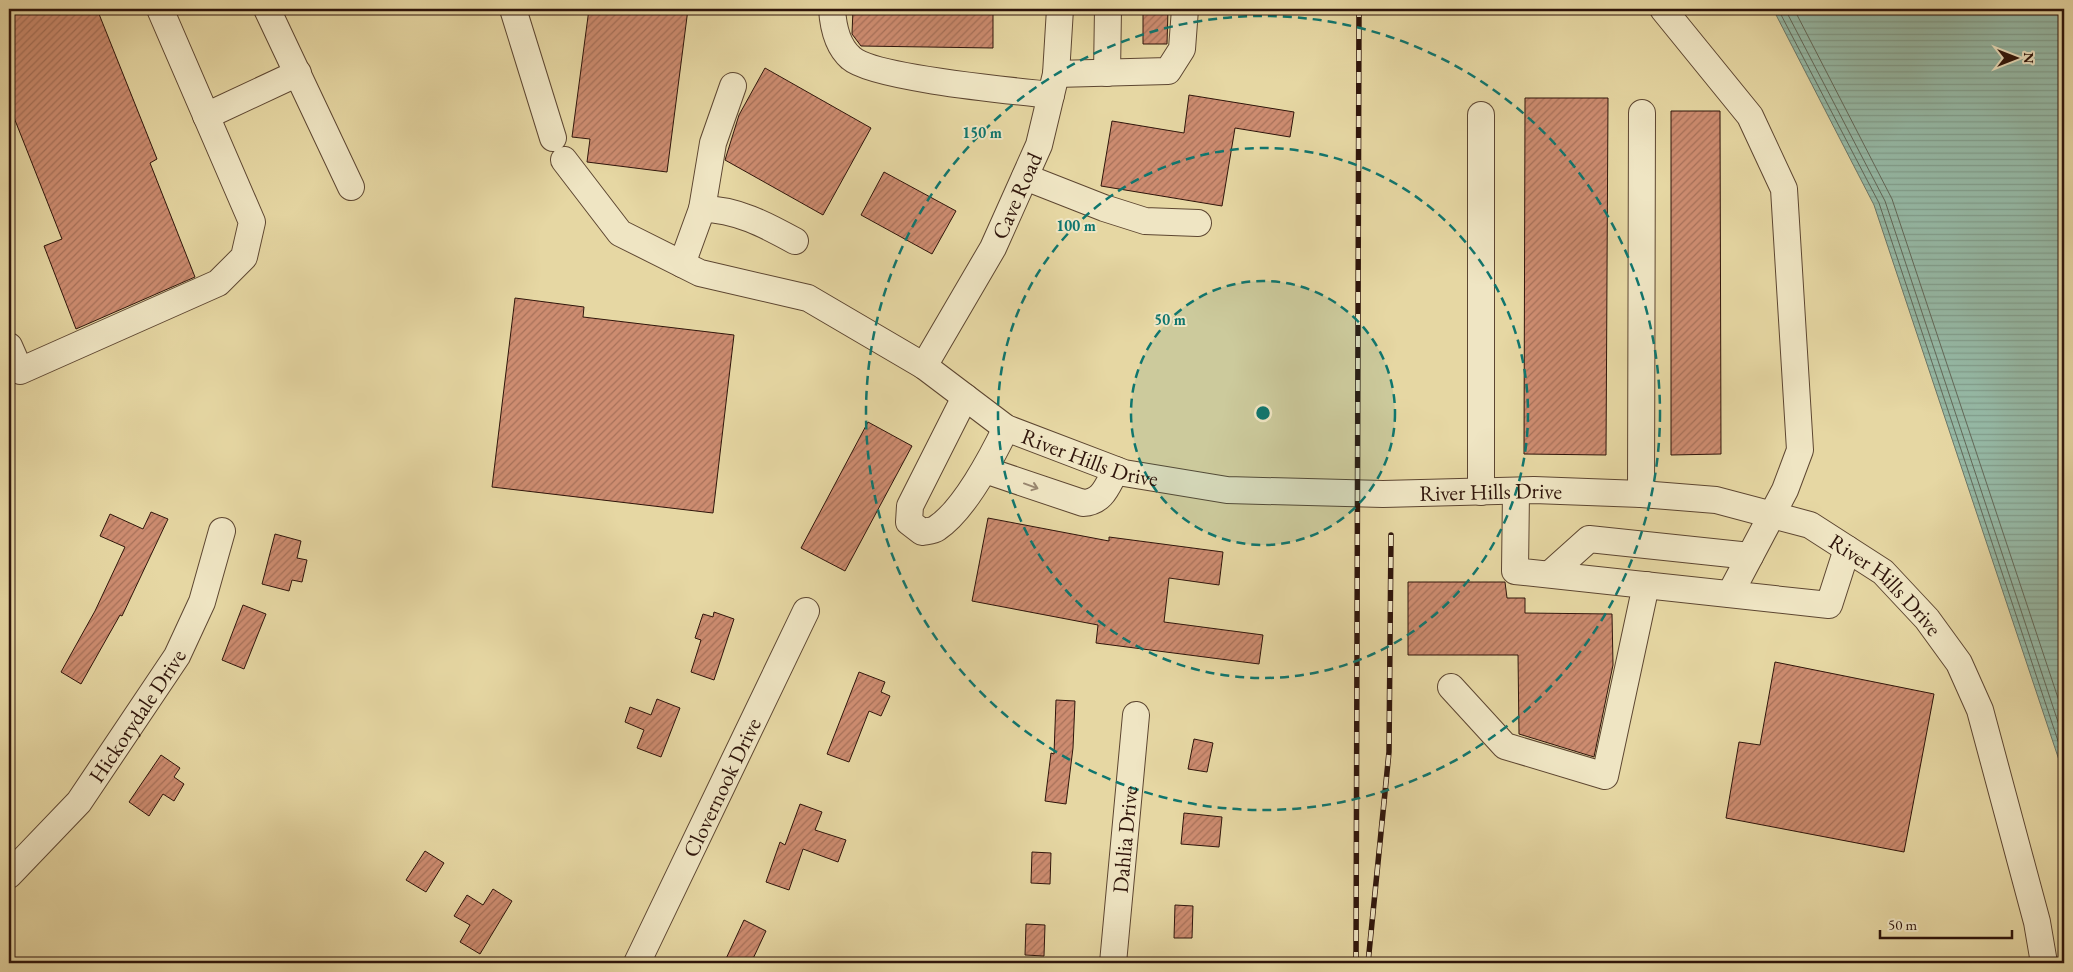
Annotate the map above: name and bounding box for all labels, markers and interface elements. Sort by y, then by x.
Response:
north arrow [1990,32,2040,82]
text: N [2020,52,2038,64]
text: 150 m [962,123,1002,142]
street label: Cave Road [984,147,1049,244]
text: 100 m [1056,216,1096,235]
text: 50 m [1154,310,1186,329]
centre of rings [1254,404,1272,422]
street label: River Hills Drive [1018,421,1161,493]
street label: River Hills Drive [1419,475,1563,508]
one-way arrow [1023,482,1039,491]
street label: River Hills Drive [1824,527,1949,642]
street label: Hickorydale Drive [82,644,193,788]
street label: Clovernook Drive [676,712,767,862]
street label: Dahlia Drive [1105,784,1144,894]
scale bar [1880,907,2013,939]
text: 50 m [1888,915,1917,934]

